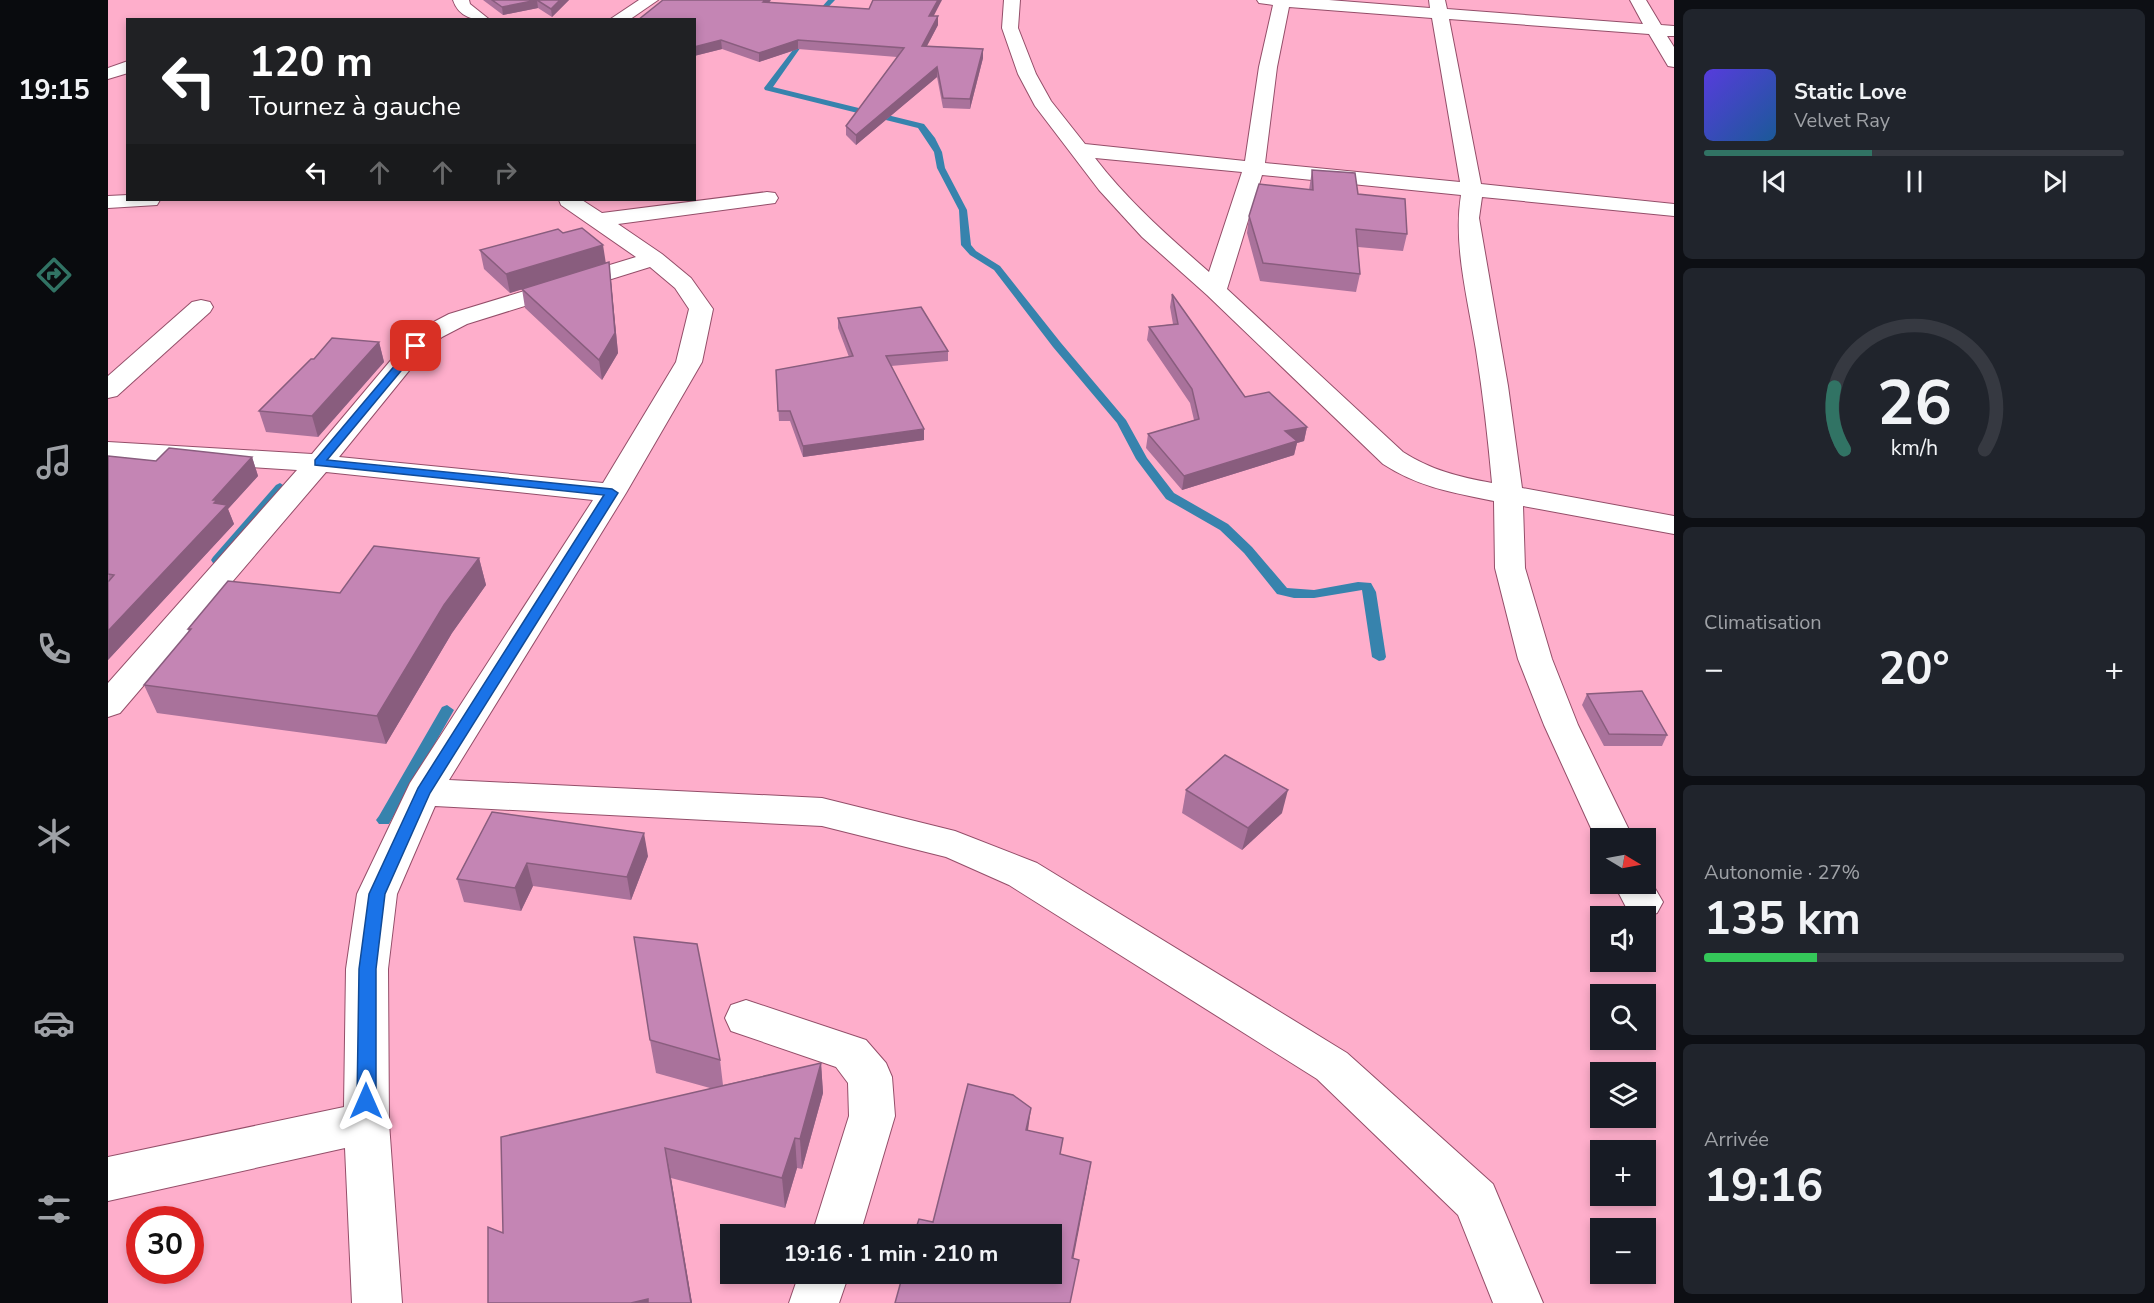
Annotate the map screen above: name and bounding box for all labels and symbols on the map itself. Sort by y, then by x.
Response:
pin [390,320,441,371]
north arrow [1590,828,1656,894]
position arrow [334,1069,398,1133]
speed limit sign: 30 [126,1206,204,1284]

